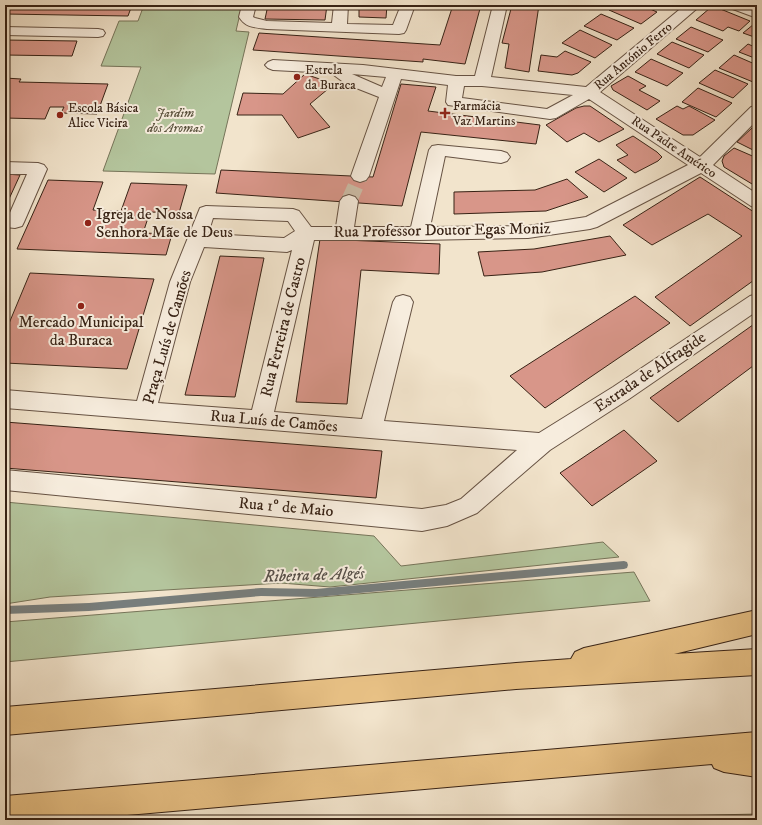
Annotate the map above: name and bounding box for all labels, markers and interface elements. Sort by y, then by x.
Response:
street label: Rua António Ferro [591,19,675,93]
place label: Estrela da Buraca [305,62,356,93]
marker: Estrela da Buraca [292,72,302,82]
place label: Farmácia Vaz Martins [452,98,515,129]
place label: Escola Básica Alice Vieira [68,100,139,131]
park label: Jardim dos Aromas [146,105,204,136]
marker: Farmácia Vaz Martins [440,108,450,118]
marker: Escola Básica Alice Vieira [55,110,65,120]
street label: Rua Padre Américo [628,113,720,181]
place label: Igreja de Nossa Senhora Mãe de Deus [96,204,233,242]
marker: Igreja de Nossa Senhora Mãe de Deus [83,218,93,228]
street label: Rua Professor Doutor Egas Moniz [333,218,551,242]
street label: Rua Ferreira de Castro [256,255,310,399]
street label: Praça Luís de Camões [138,268,196,406]
marker: Mercado Municipal da Buraca [76,301,86,311]
place label: Mercado Municipal da Buraca [18,312,144,350]
street label: Estrada de Alfragide [590,327,710,417]
street label: Rua Luís de Camões [209,405,339,437]
street label: Rua 1º de Maio [238,493,334,521]
water label: Ribeira de Algés [262,562,366,588]

